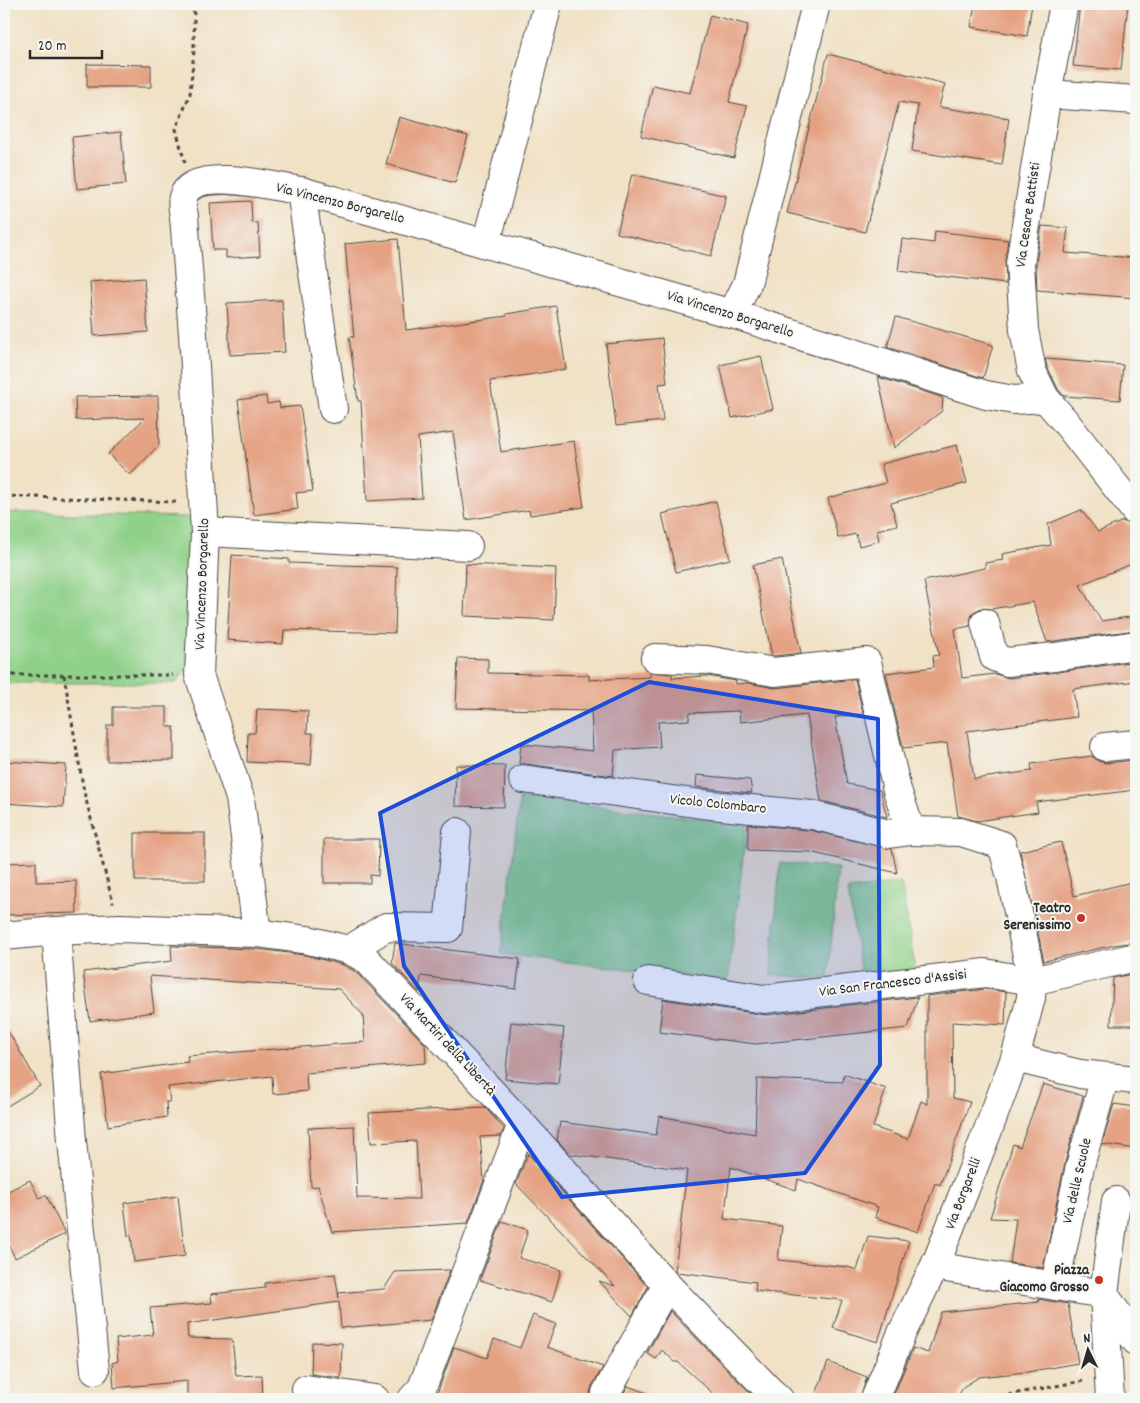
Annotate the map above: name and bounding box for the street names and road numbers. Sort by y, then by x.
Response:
street label: Via Cesare Battisti [1011,161,1047,269]
street label: Via Vincenzo Borgarello [273,177,407,231]
street label: Via Vincenzo Borgarello [664,285,796,345]
street label: Via Vincenzo Borgarello [190,518,216,650]
street label: Vicolo Colombaro [669,789,768,821]
street label: Via San Francesco d'Assisi [818,964,968,1004]
street label: Via Martiri della Libertà [393,989,501,1102]
street label: Via delle Scuole [1057,1136,1099,1226]
street label: Via Borgarelli [940,1155,988,1233]

